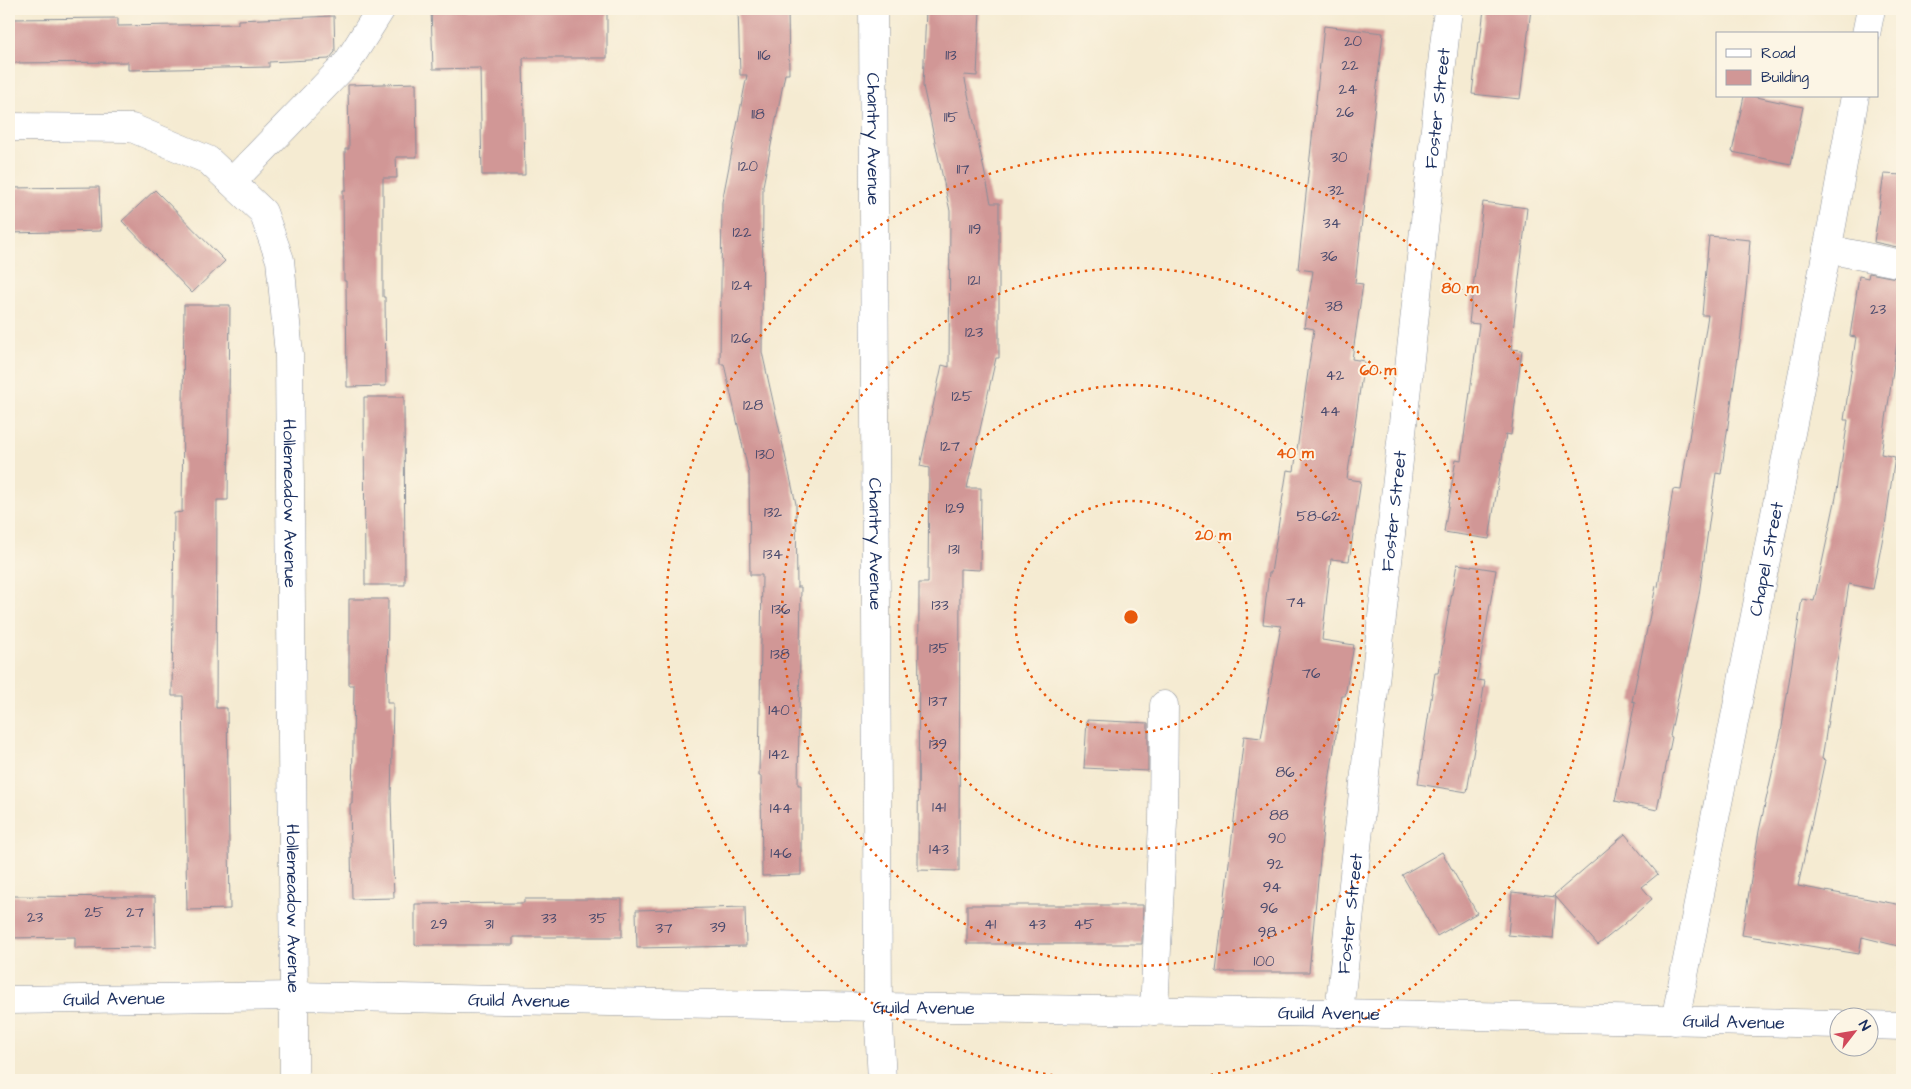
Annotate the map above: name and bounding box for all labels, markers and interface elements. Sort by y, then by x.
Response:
house number: 20 [1344,31,1363,52]
legend [1716,32,1878,98]
text: Road [1761,43,1796,64]
house number: 116 [757,45,771,66]
house number: 113 [945,45,957,66]
street label: Foster Street [1419,46,1457,170]
house number: 22 [1341,55,1359,76]
text: Building [1761,67,1809,89]
street label: Chantry Avenue [860,73,886,206]
house number: 24 [1339,79,1357,100]
house number: 26 [1336,102,1355,123]
house number: 118 [751,104,765,125]
house number: 115 [944,107,959,128]
house number: 30 [1330,147,1348,168]
house number: 120 [738,156,759,177]
house number: 117 [956,159,970,180]
house number: 32 [1328,180,1345,201]
house number: 34 [1323,213,1341,234]
house number: 119 [969,219,981,240]
house number: 122 [732,222,752,243]
house number: 36 [1320,246,1338,267]
house number: 121 [968,270,980,291]
house number: 124 [732,275,752,296]
text: 80 m [1442,278,1479,299]
house number: 38 [1325,296,1343,317]
house number: 23 [1870,299,1886,320]
house number: 123 [965,322,983,343]
house number: 126 [731,328,752,349]
text: 60 m [1360,360,1397,381]
house number: 42 [1326,365,1345,386]
house number: 125 [951,386,973,407]
house number: 128 [743,395,763,416]
house number: 44 [1320,401,1340,422]
street label: Hollemeadow Avenue [277,419,303,588]
house number: 127 [940,436,960,457]
text: 40 m [1276,443,1314,464]
house number: 130 [755,444,775,465]
street label: Foster Street [1375,449,1413,573]
street label: Chantry Avenue [862,478,888,611]
house number: 129 [945,498,965,519]
street label: Chapel Street [1743,499,1790,618]
house number: 132 [764,502,782,523]
house number: 58-62 [1297,506,1340,527]
text: 20 m [1194,525,1231,546]
house number: 131 [948,539,960,560]
house number: 134 [763,544,783,565]
house number: 74 [1286,592,1306,613]
house number: 133 [931,595,949,616]
house number: 136 [772,599,791,620]
centre of rings [1122,608,1140,626]
house number: 135 [929,638,949,659]
house number: 138 [770,644,790,665]
house number: 76 [1302,663,1321,684]
house number: 137 [929,691,947,712]
house number: 140 [768,700,790,721]
house number: 139 [929,734,947,755]
house number: 142 [769,744,790,765]
house number: 86 [1275,762,1295,783]
house number: 141 [932,797,946,818]
house number: 144 [770,798,792,819]
house number: 88 [1269,805,1289,826]
street label: Hollemeadow Avenue [280,824,306,993]
house number: 90 [1268,828,1287,849]
house number: 143 [929,839,949,860]
house number: 146 [770,843,792,864]
street label: Foster Street [1331,851,1369,975]
house number: 92 [1266,854,1284,875]
house number: 94 [1263,877,1281,898]
house number: 96 [1260,898,1279,919]
house number: 25 [84,902,104,923]
house number: 27 [126,902,144,923]
house number: 23 [27,907,43,928]
house number: 33 [541,908,557,929]
house number: 35 [589,908,607,929]
house number: 29 [430,914,448,935]
house number: 31 [484,914,494,935]
house number: 41 [984,914,996,935]
house number: 43 [1028,914,1046,935]
house number: 45 [1074,914,1095,935]
house number: 39 [710,917,726,938]
house number: 37 [656,918,672,939]
house number: 98 [1258,922,1276,943]
house number: 100 [1254,951,1275,972]
street label: Guild Avenue [63,986,165,1012]
street label: Guild Avenue [468,987,570,1014]
street label: Guild Avenue [873,995,975,1021]
street label: Guild Avenue [1278,1000,1380,1027]
north arrow [1828,1006,1878,1056]
street label: Guild Avenue [1682,1009,1785,1036]
text: N [1853,1017,1875,1035]

